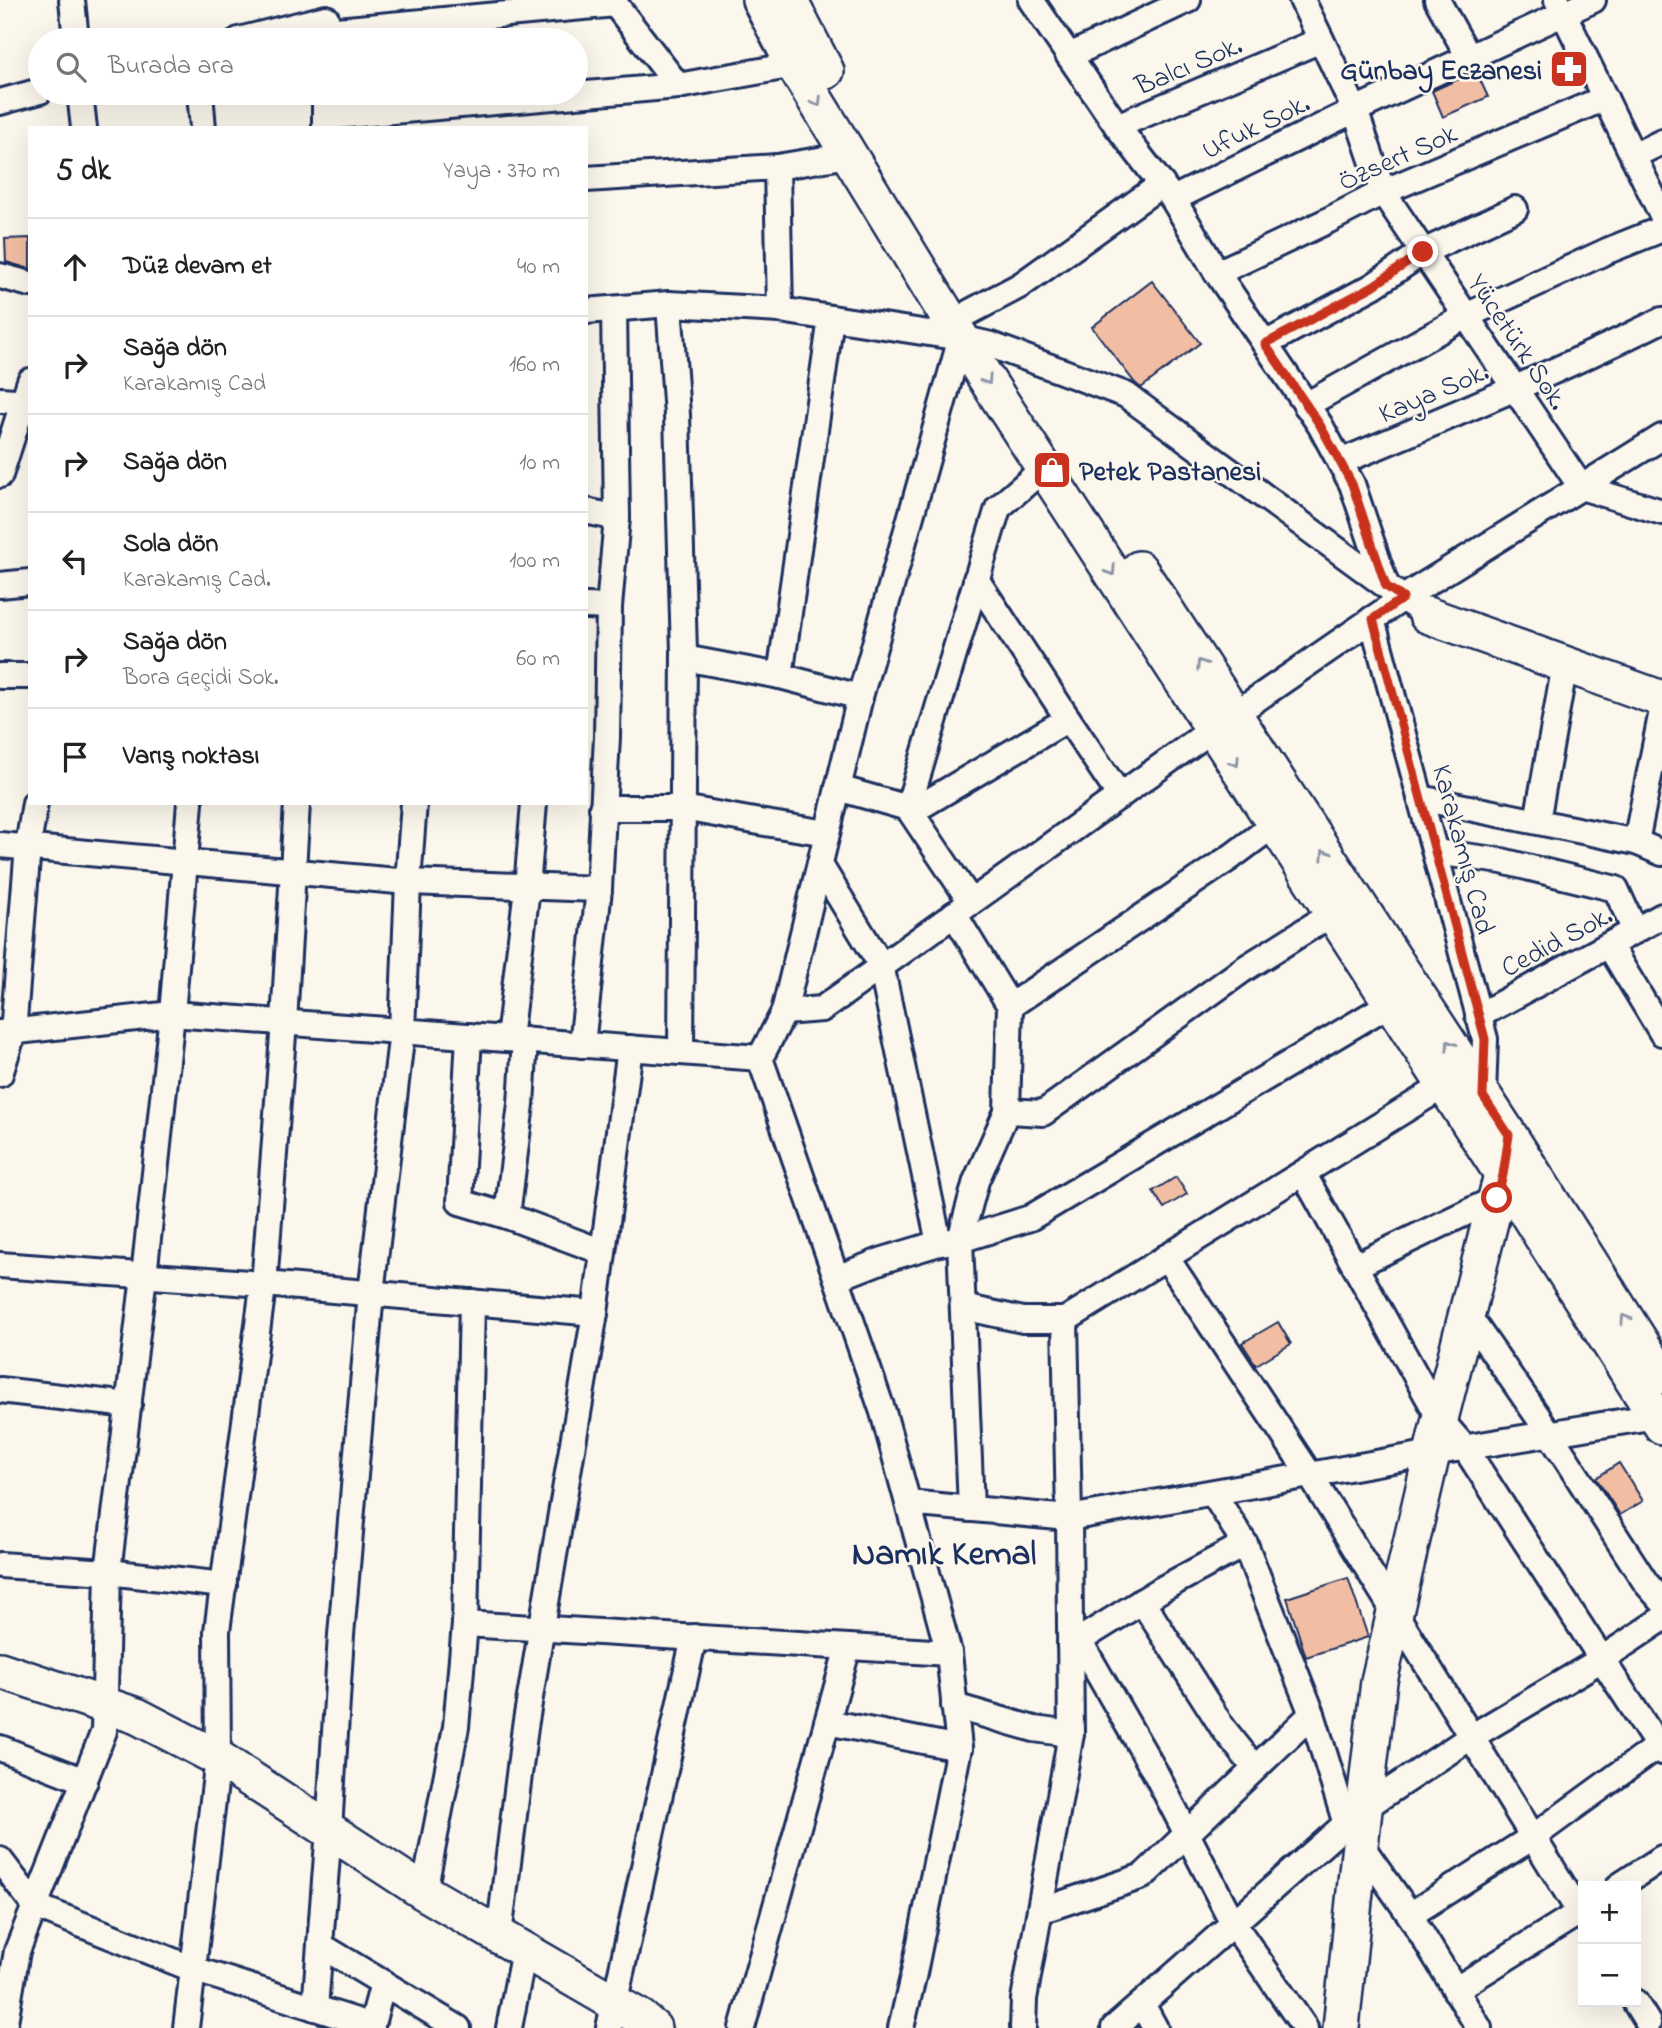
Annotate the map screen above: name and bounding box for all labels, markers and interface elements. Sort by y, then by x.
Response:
street label: Balcı Sok. [1129,26,1249,109]
search box [28,28,588,105]
icon: search [52,48,90,86]
text: Burada ara [108,48,234,86]
pharmacy icon: Günbay Eczanesi [1548,48,1590,90]
place label: Günbay Eczanesi [1340,52,1542,93]
street label: Ufuk Sok. [1196,84,1317,172]
one-way arrow [809,95,822,108]
street label: Özsert Sok [1333,115,1465,204]
text: 5 dk [56,150,111,194]
text: Yaya · 370 m [443,155,560,188]
route end [1407,236,1438,267]
icon: ahead [56,248,94,286]
text: Düz devam et [123,248,272,286]
text: 40 m [517,251,560,284]
street label: Yücetürk Sok. [1455,267,1577,419]
text: Sağa dön [123,330,227,368]
icon: right [56,346,94,384]
text: 160 m [509,349,560,382]
street label: Kaya Sok. [1373,353,1496,436]
text: Karakamış Cad [123,368,266,401]
one-way arrow [979,372,991,385]
icon: right [56,444,94,482]
text: Sağa dön [123,444,227,482]
text: 10 m [519,447,560,480]
shop icon: Petek Pastanesi [1031,449,1073,491]
place label: Petek Pastanesi [1079,453,1261,494]
text: Sola dön [123,526,218,564]
icon: left [56,542,94,580]
text: 100 m [509,545,560,578]
one-way arrow [1103,563,1116,576]
text: Karakamış Cad. [123,564,271,597]
text: Sağa dön [123,624,227,662]
icon: right [56,640,94,678]
text: 60 m [516,643,560,676]
one-way arrow [1197,659,1209,672]
text: Bora Geçidi Sok. [123,662,278,695]
icon: arrive [56,738,94,776]
text: Varış noktası [123,738,259,776]
one-way arrow [1226,754,1239,767]
street label: Karakamış Cad [1419,760,1504,940]
one-way arrow [1321,849,1334,862]
street label: Cedid Sok. [1495,897,1621,990]
one-way arrow [1445,1040,1458,1053]
route start [1481,1182,1512,1213]
one-way arrow [1621,1314,1634,1327]
district label: Namık Kemal [852,1530,1036,1581]
map controls [1578,1881,1641,2007]
button: + [1578,1881,1641,1944]
button: − [1578,1944,1641,2007]

